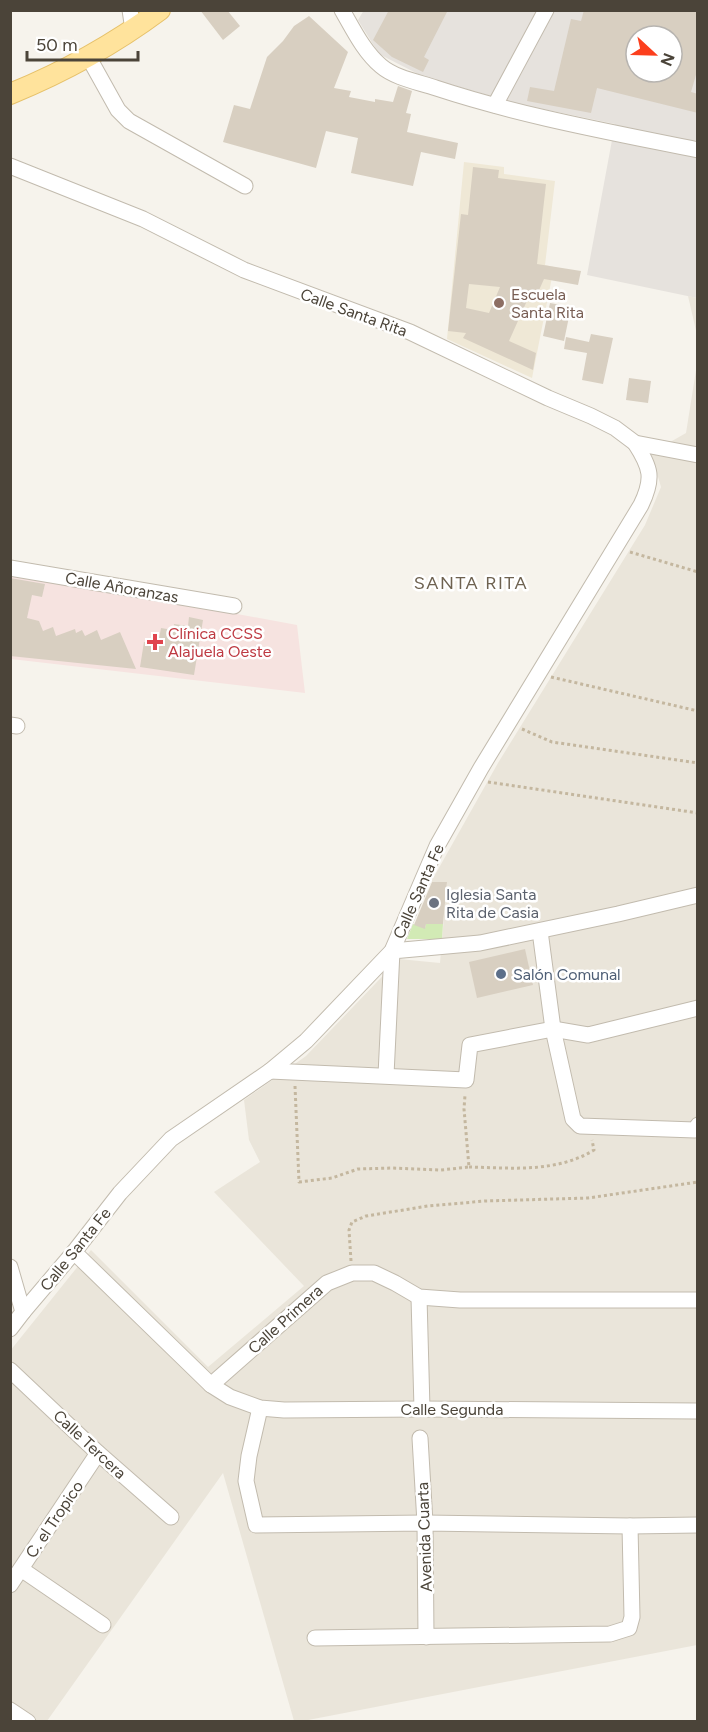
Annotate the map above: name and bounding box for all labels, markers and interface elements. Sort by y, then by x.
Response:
scale bar [27,24,138,62]
north arrow [624,24,684,84]
text: 50 m [36,34,78,56]
text: N [656,50,679,69]
street label: Calle Santa Rita [298,284,410,341]
place label: Escuela Santa Rita [511,285,584,322]
marker: Escuela Santa Rita [492,296,506,310]
street label: Calle Añoranzas [64,568,180,607]
district label: SANTA RITA [414,572,528,594]
place label: Clínica CCSS Alajuela Oeste [168,624,272,661]
marker: Clínica CCSS Alajuela Oeste [146,633,164,651]
street label: Calle Santa Fe [389,841,448,942]
place label: Iglesia Santa Rita de Casia [446,885,539,922]
marker: Iglesia Santa Rita de Casia [427,896,441,910]
place label: Salón Comunal [513,965,621,984]
marker: Salón Comunal [494,967,508,981]
street label: Calle Santa Fe [36,1204,115,1295]
street label: Calle Primera [244,1281,326,1358]
street label: Calle Segunda [401,1400,503,1419]
street label: Calle Tercera [49,1406,130,1483]
street label: C. el Tropico [22,1477,87,1561]
street label: Avenida Cuarta [413,1482,436,1592]

